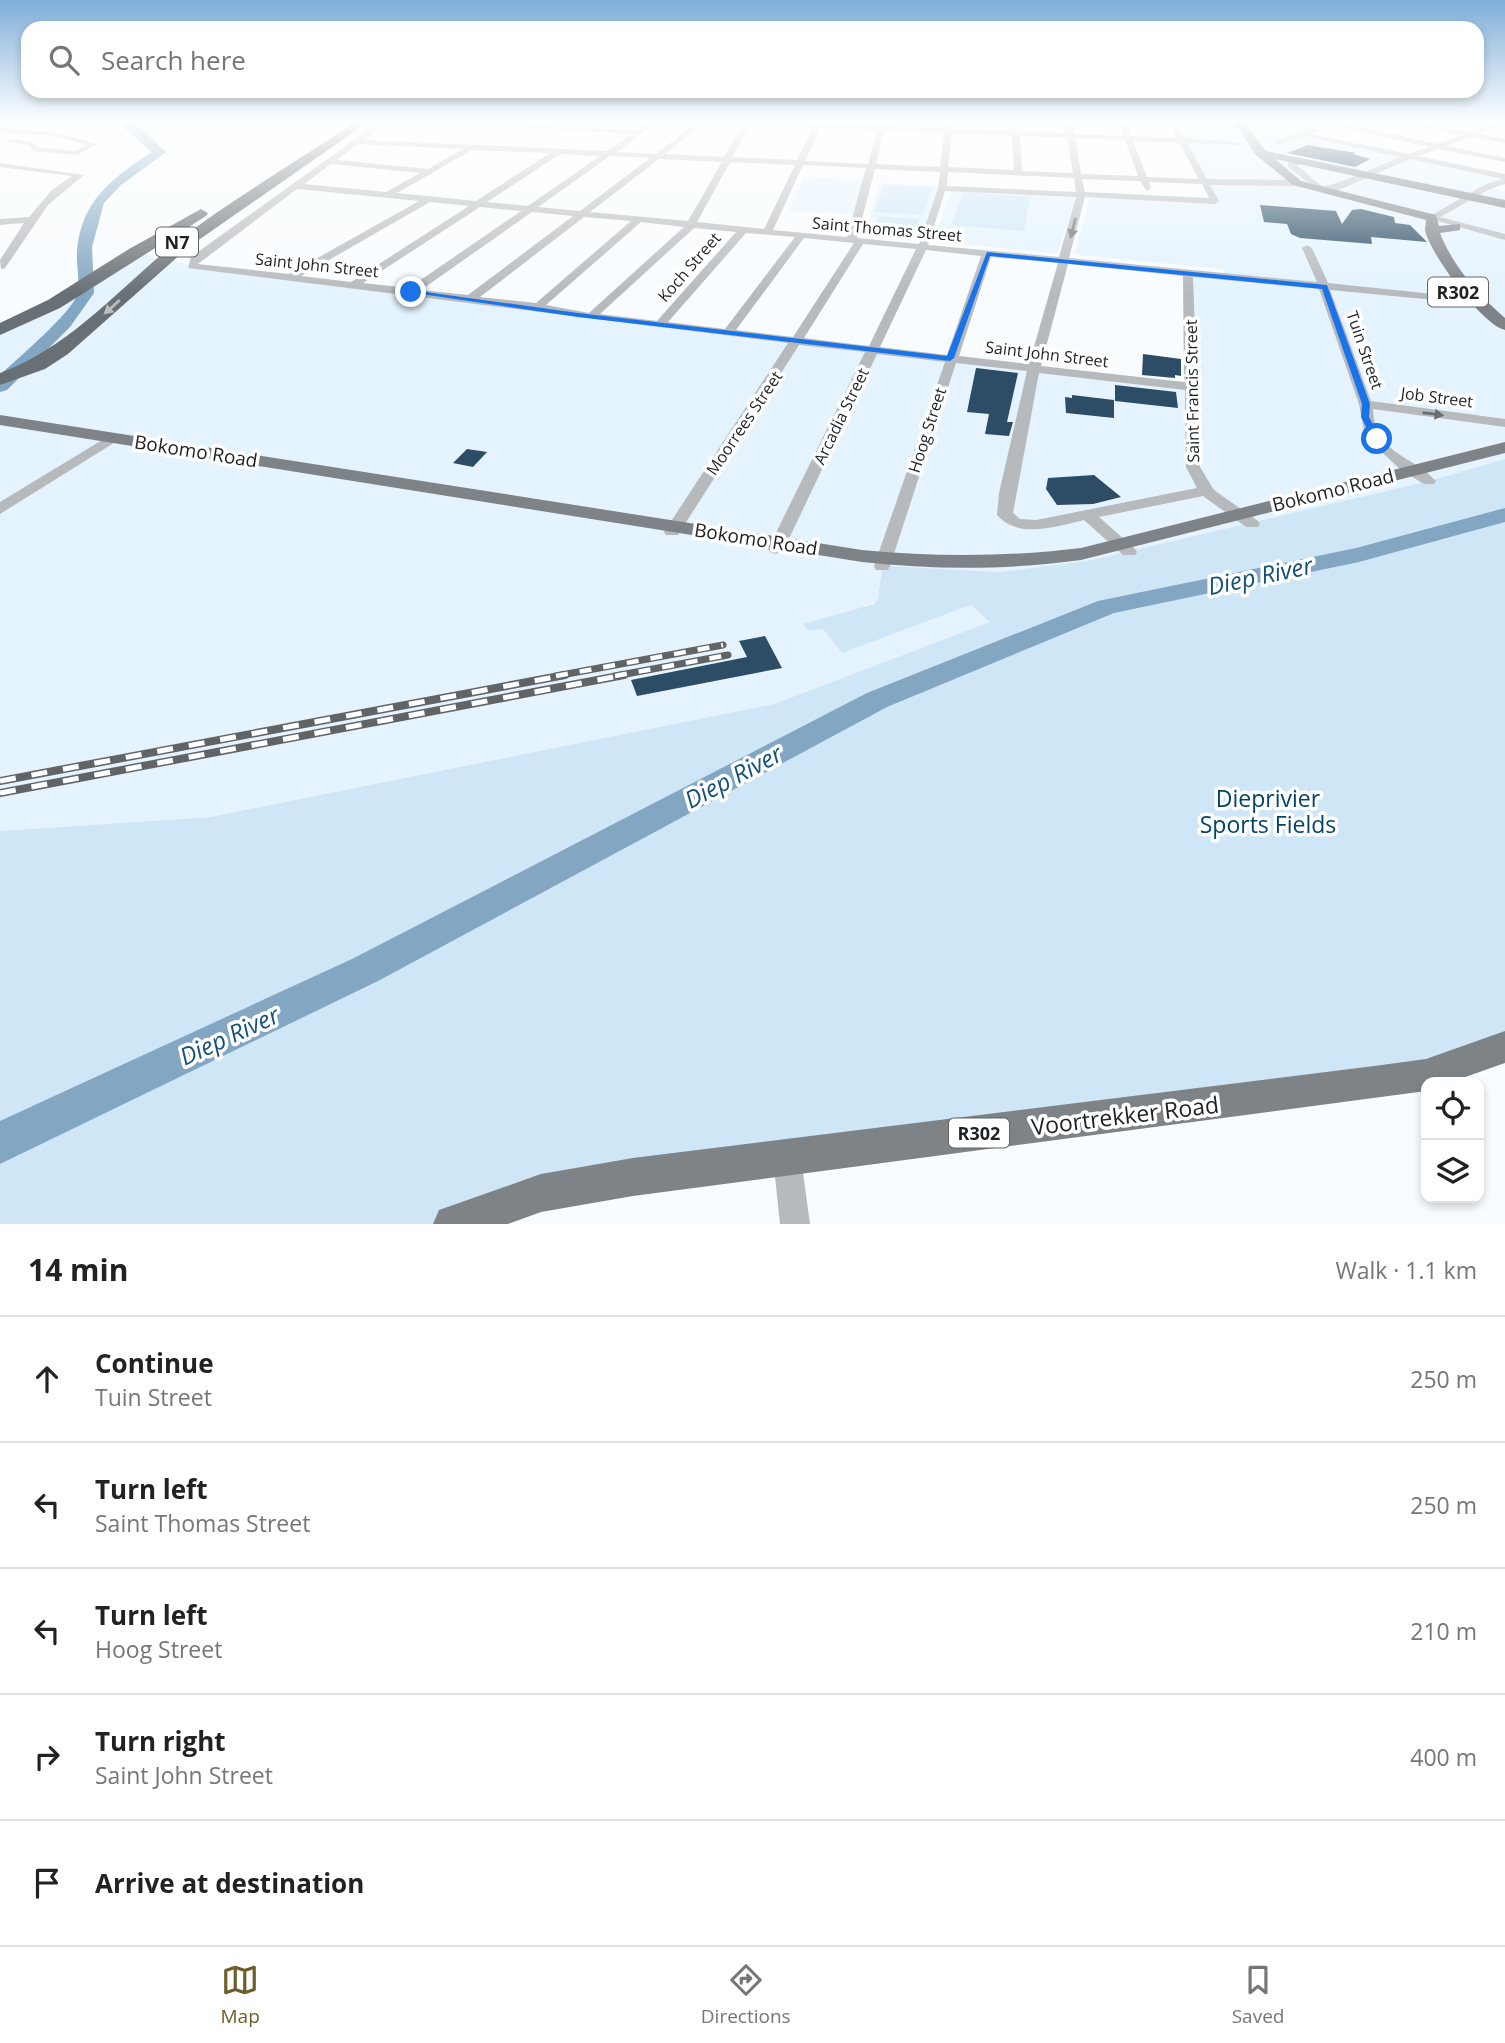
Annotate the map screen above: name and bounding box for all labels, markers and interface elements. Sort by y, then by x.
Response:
search box [21,21,1484,98]
icon: search [45,41,83,79]
text: Search here [101,42,246,78]
street label: Saint Thomas Street [811,212,963,247]
one-way arrow [1067,217,1078,239]
street label: Koch Street [653,227,726,307]
road number: N7 [156,228,198,256]
street label: Saint John Street [254,248,380,282]
route end [395,276,426,307]
road number: R302 [1428,278,1488,306]
one-way arrow [103,299,121,315]
street label: Tuin Street [1341,308,1389,392]
street label: Saint Francis Street [1180,319,1204,463]
street label: Saint John Street [984,336,1110,372]
street label: Arcadia Street [808,364,874,468]
street label: Moorrees Street [701,366,787,479]
street label: Job Street [1398,381,1475,412]
street label: Hoog Street [903,384,951,476]
one-way arrow [1423,409,1445,420]
route start [1361,423,1392,454]
street label: Bokomo Road [133,428,259,474]
street label: Bokomo Road [1269,462,1397,518]
street label: Bokomo Road [693,516,819,562]
water label: Diep River [1205,547,1317,602]
water label: Diep River [678,736,789,816]
park label: Dieprivier Sports Fields [1200,782,1336,840]
water label: Diep River [174,997,286,1072]
map controls [1421,1077,1484,1203]
button: locate [1421,1077,1484,1140]
street label: Voortrekker Road [1029,1088,1221,1142]
road number: R302 [949,1118,1009,1148]
button: layers [1421,1140,1484,1203]
text: 14 min [28,1249,128,1290]
text: Walk · 1.1 km [1335,1254,1477,1286]
text: Continue [95,1345,214,1381]
icon: ahead [28,1360,66,1398]
text: 250 m [1410,1363,1477,1395]
text: Tuin Street [95,1381,212,1413]
text: Turn left [95,1471,207,1507]
icon: left [28,1486,66,1524]
text: 250 m [1410,1489,1477,1521]
text: Saint Thomas Street [95,1507,310,1539]
text: Turn left [95,1597,207,1633]
icon: left [28,1612,66,1650]
text: 210 m [1410,1615,1477,1647]
text: Hoog Street [95,1633,222,1665]
text: Turn right [95,1723,226,1759]
icon: right [28,1738,66,1776]
text: 400 m [1410,1741,1477,1773]
text: Saint John Street [95,1759,273,1791]
icon: arrive [28,1864,66,1902]
text: Arrive at destination [95,1865,364,1901]
tab: Map [221,1961,260,2029]
tab: Directions [701,1961,791,2029]
tab: Saved [1232,1961,1284,2029]

